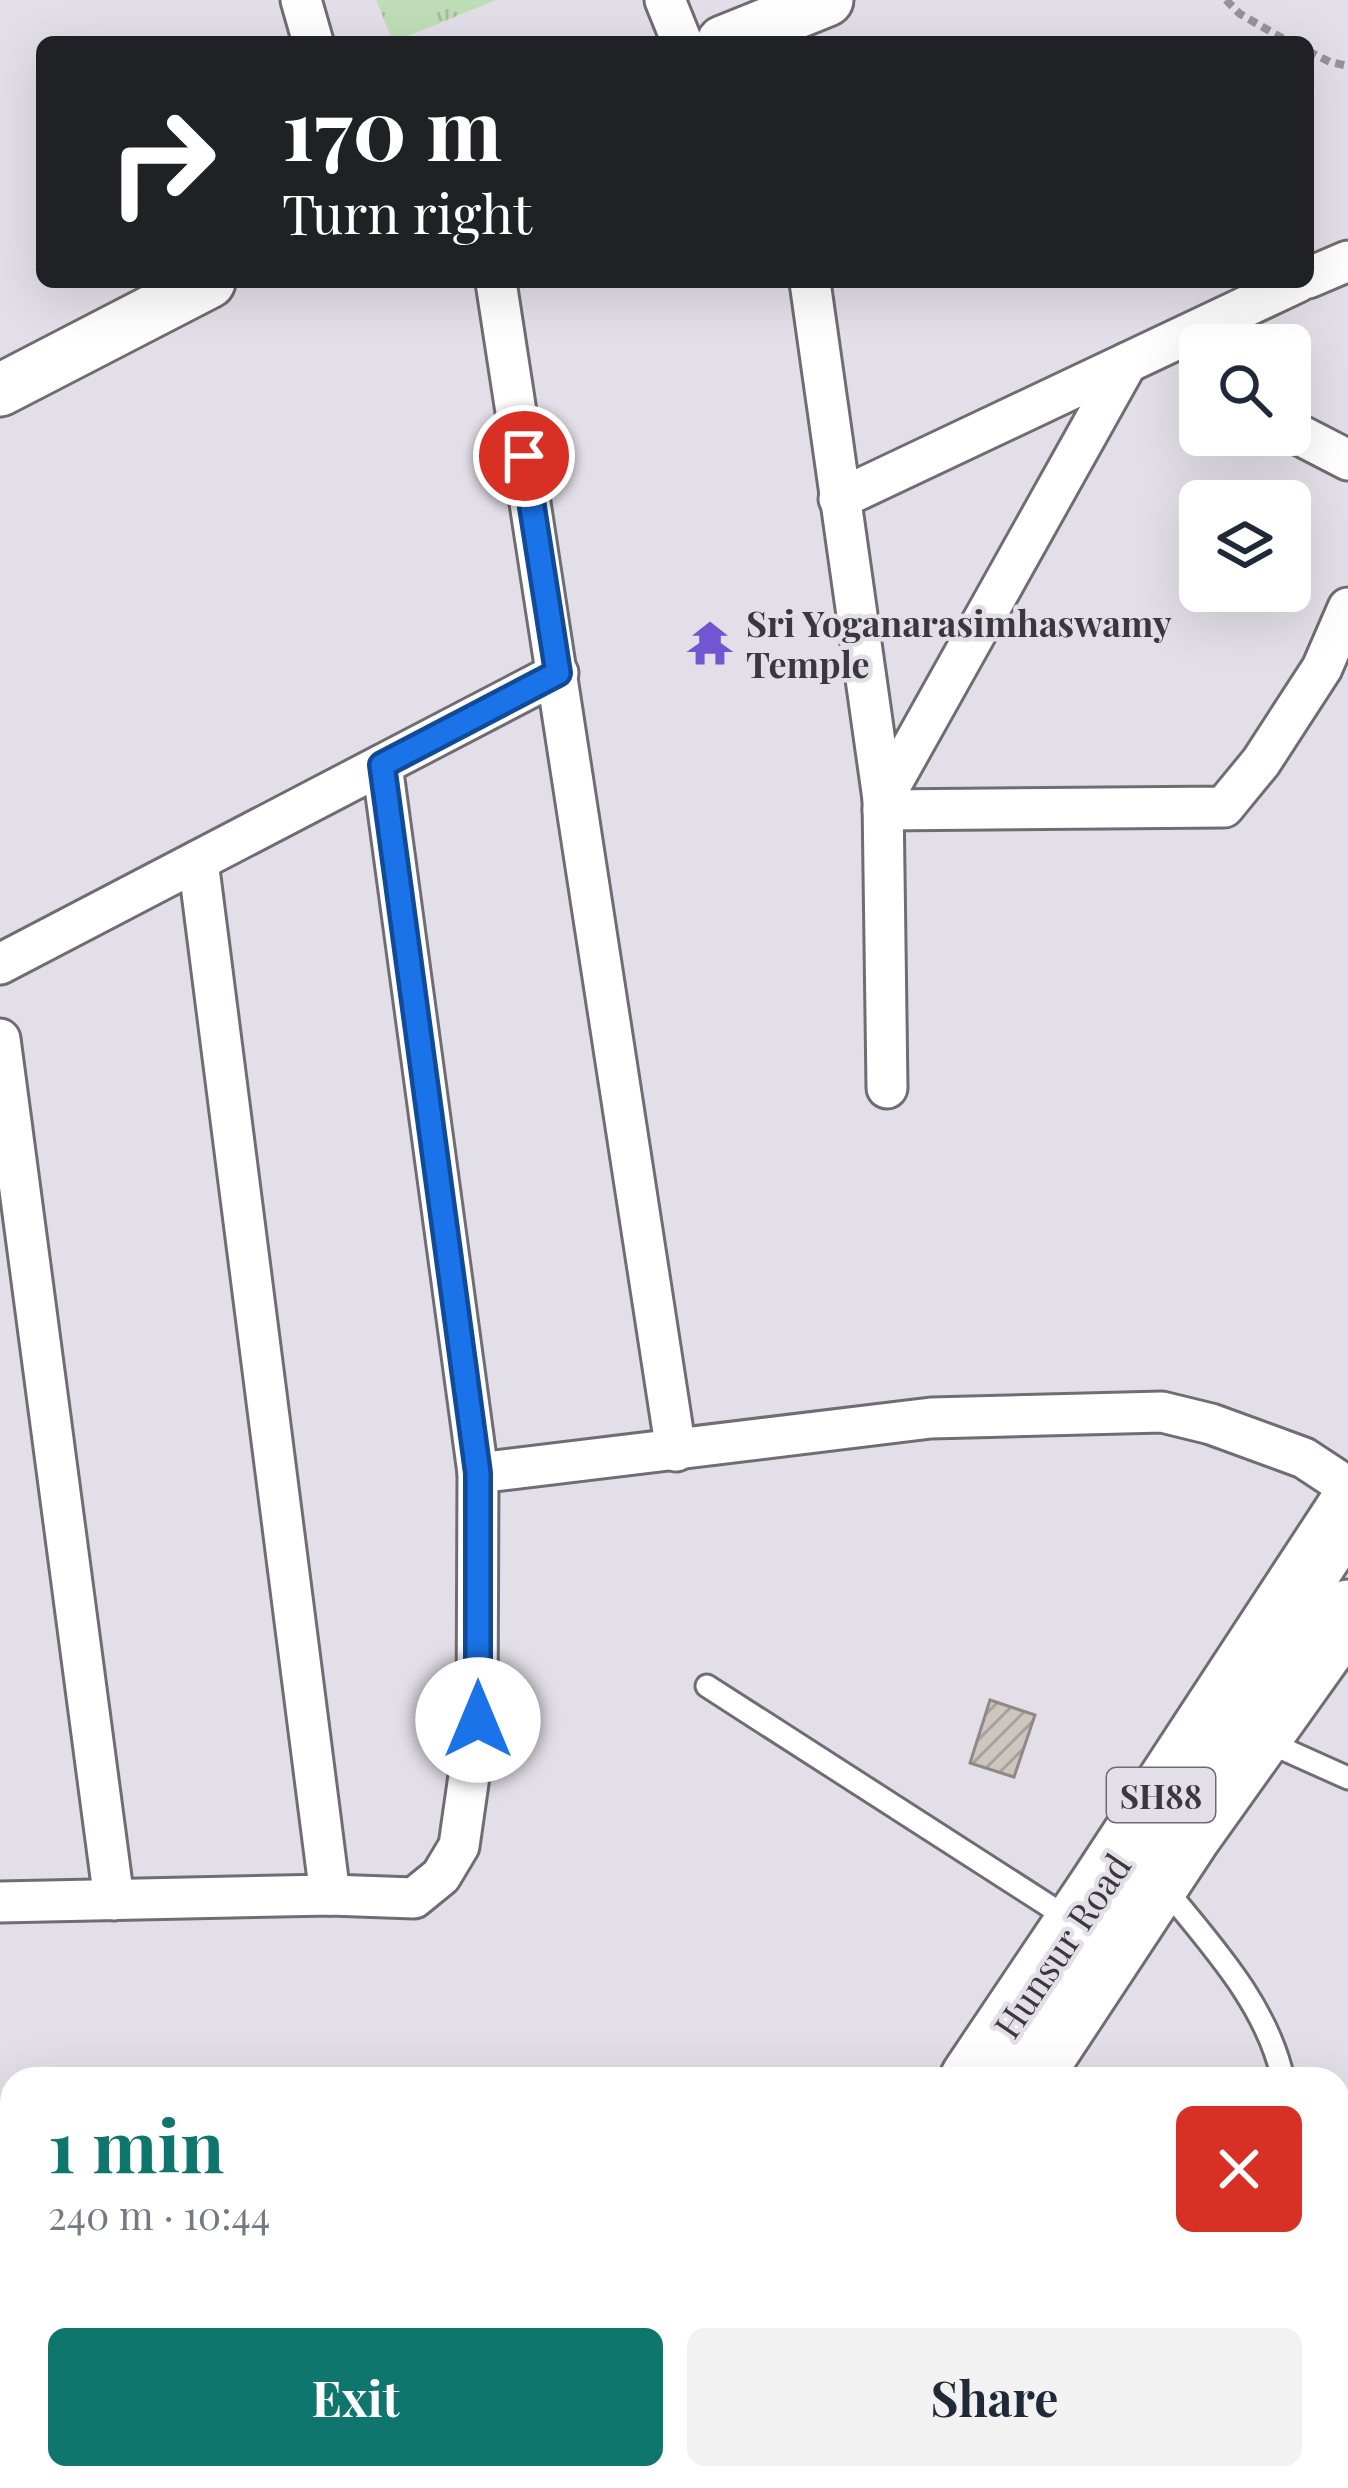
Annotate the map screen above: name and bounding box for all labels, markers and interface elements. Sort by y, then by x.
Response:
text: 170 m [282,70,502,182]
icon: right [84,84,240,240]
text: Turn right [282,177,532,249]
map controls [1179,324,1311,612]
button: search [1179,324,1311,456]
pin [473,405,575,507]
icon: arrive [491,423,557,489]
button: layers [1179,480,1311,612]
place label: Sri Yoganarasimhaswamy Temple [746,598,1172,687]
temple icon: Sri Yoganarasimhaswamy Temple [685,618,735,668]
position arrow [415,1657,541,1783]
road number: SH88 [1107,1768,1215,1822]
street label: Hunsur Road [982,1843,1140,2046]
text: 1 min [48,2095,224,2191]
button: close [1176,2106,1302,2232]
text: 240 m · 10:44 [48,2188,270,2240]
button: Exit [48,2328,663,2466]
button: Share [687,2328,1302,2466]

